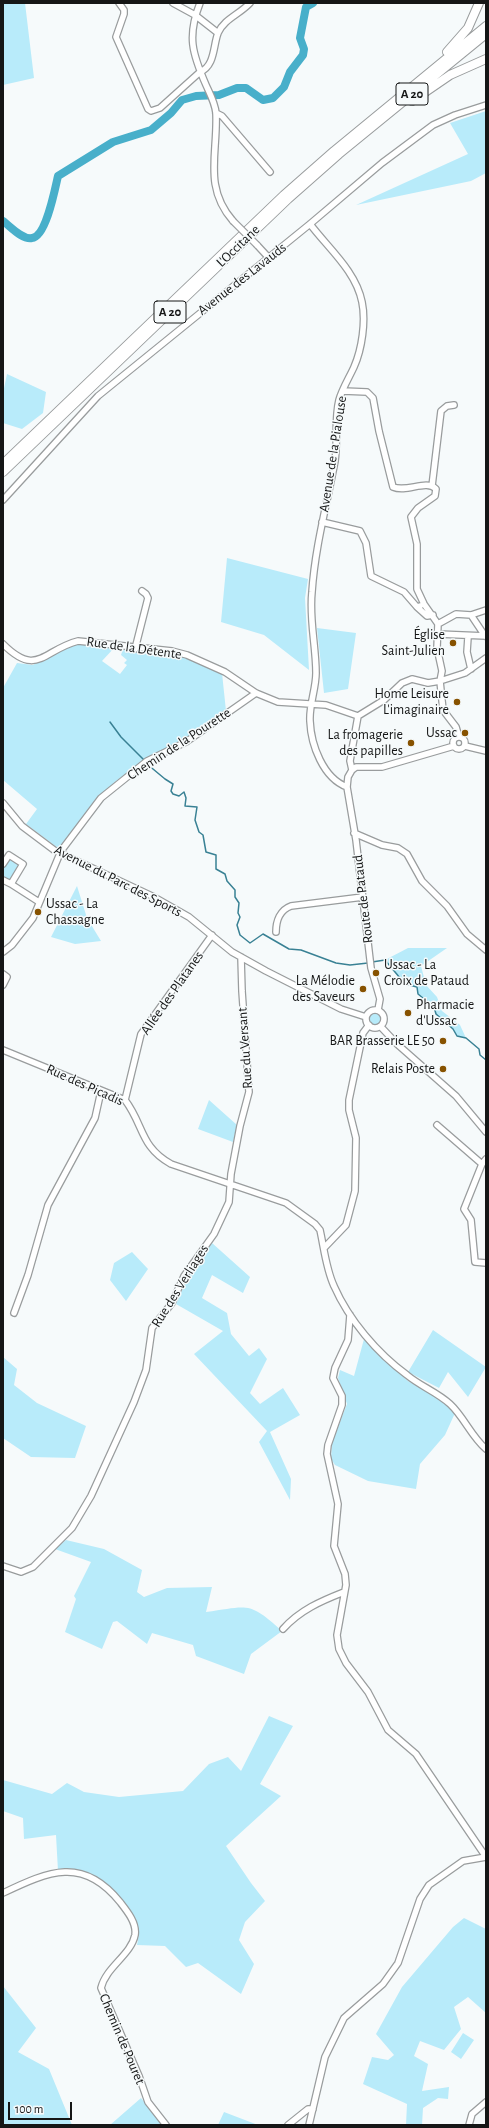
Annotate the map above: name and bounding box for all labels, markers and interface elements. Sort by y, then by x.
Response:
road number: A 20 [396,83,428,105]
street label: L'Occitane [213,221,263,271]
street label: Avenue des Lavauds [194,239,290,319]
road number: A 20 [154,301,186,323]
street label: Avenue de la Pialouse [316,395,350,513]
place label: Église Saint-Julien [382,627,445,660]
street label: Rue de la Détente [85,633,183,663]
marker: Église Saint-Julien [448,638,458,648]
place label: Home Leisure L'imaginaire [374,686,449,718]
marker: Home Leisure L'imaginaire [452,697,462,707]
street label: Chemin de la Pourette [124,704,234,784]
place label: Ussac [426,725,457,741]
place label: La fromagerie des papilles [328,727,403,760]
marker: Ussac [460,728,470,738]
marker: La fromagerie des papilles [406,738,416,748]
street label: Avenue du Parc des Sports [51,841,185,921]
street label: Route de Pataud [349,854,377,944]
place label: Ussac - La Chassagne [46,896,104,928]
marker: Ussac - La Chassagne [33,907,43,917]
street label: Allée des Platanes [137,948,207,1038]
place label: Ussac - La Croix de Pataud [384,957,469,990]
marker: Ussac - La Croix de Pataud [371,968,381,978]
place label: La Mélodie des Saveurs [292,973,355,1006]
marker: La Mélodie des Saveurs [358,984,368,994]
place label: Pharmacie d'Ussac [416,997,474,1030]
street label: Rue du Versant [234,1007,256,1089]
marker: Pharmacie d'Ussac [403,1008,413,1018]
place label: BAR Brasserie LE 50 [329,1033,435,1049]
marker: BAR Brasserie LE 50 [438,1036,448,1046]
street label: Rue des Picadis [44,1060,126,1110]
place label: Relais Poste [371,1061,435,1077]
marker: Relais Poste [438,1064,448,1074]
street label: Rue des Verliages [148,1241,212,1331]
street label: Chemin de Pouret [95,1991,149,2087]
scale bar [10,2094,74,2120]
text: 100 m [15,2103,43,2115]

